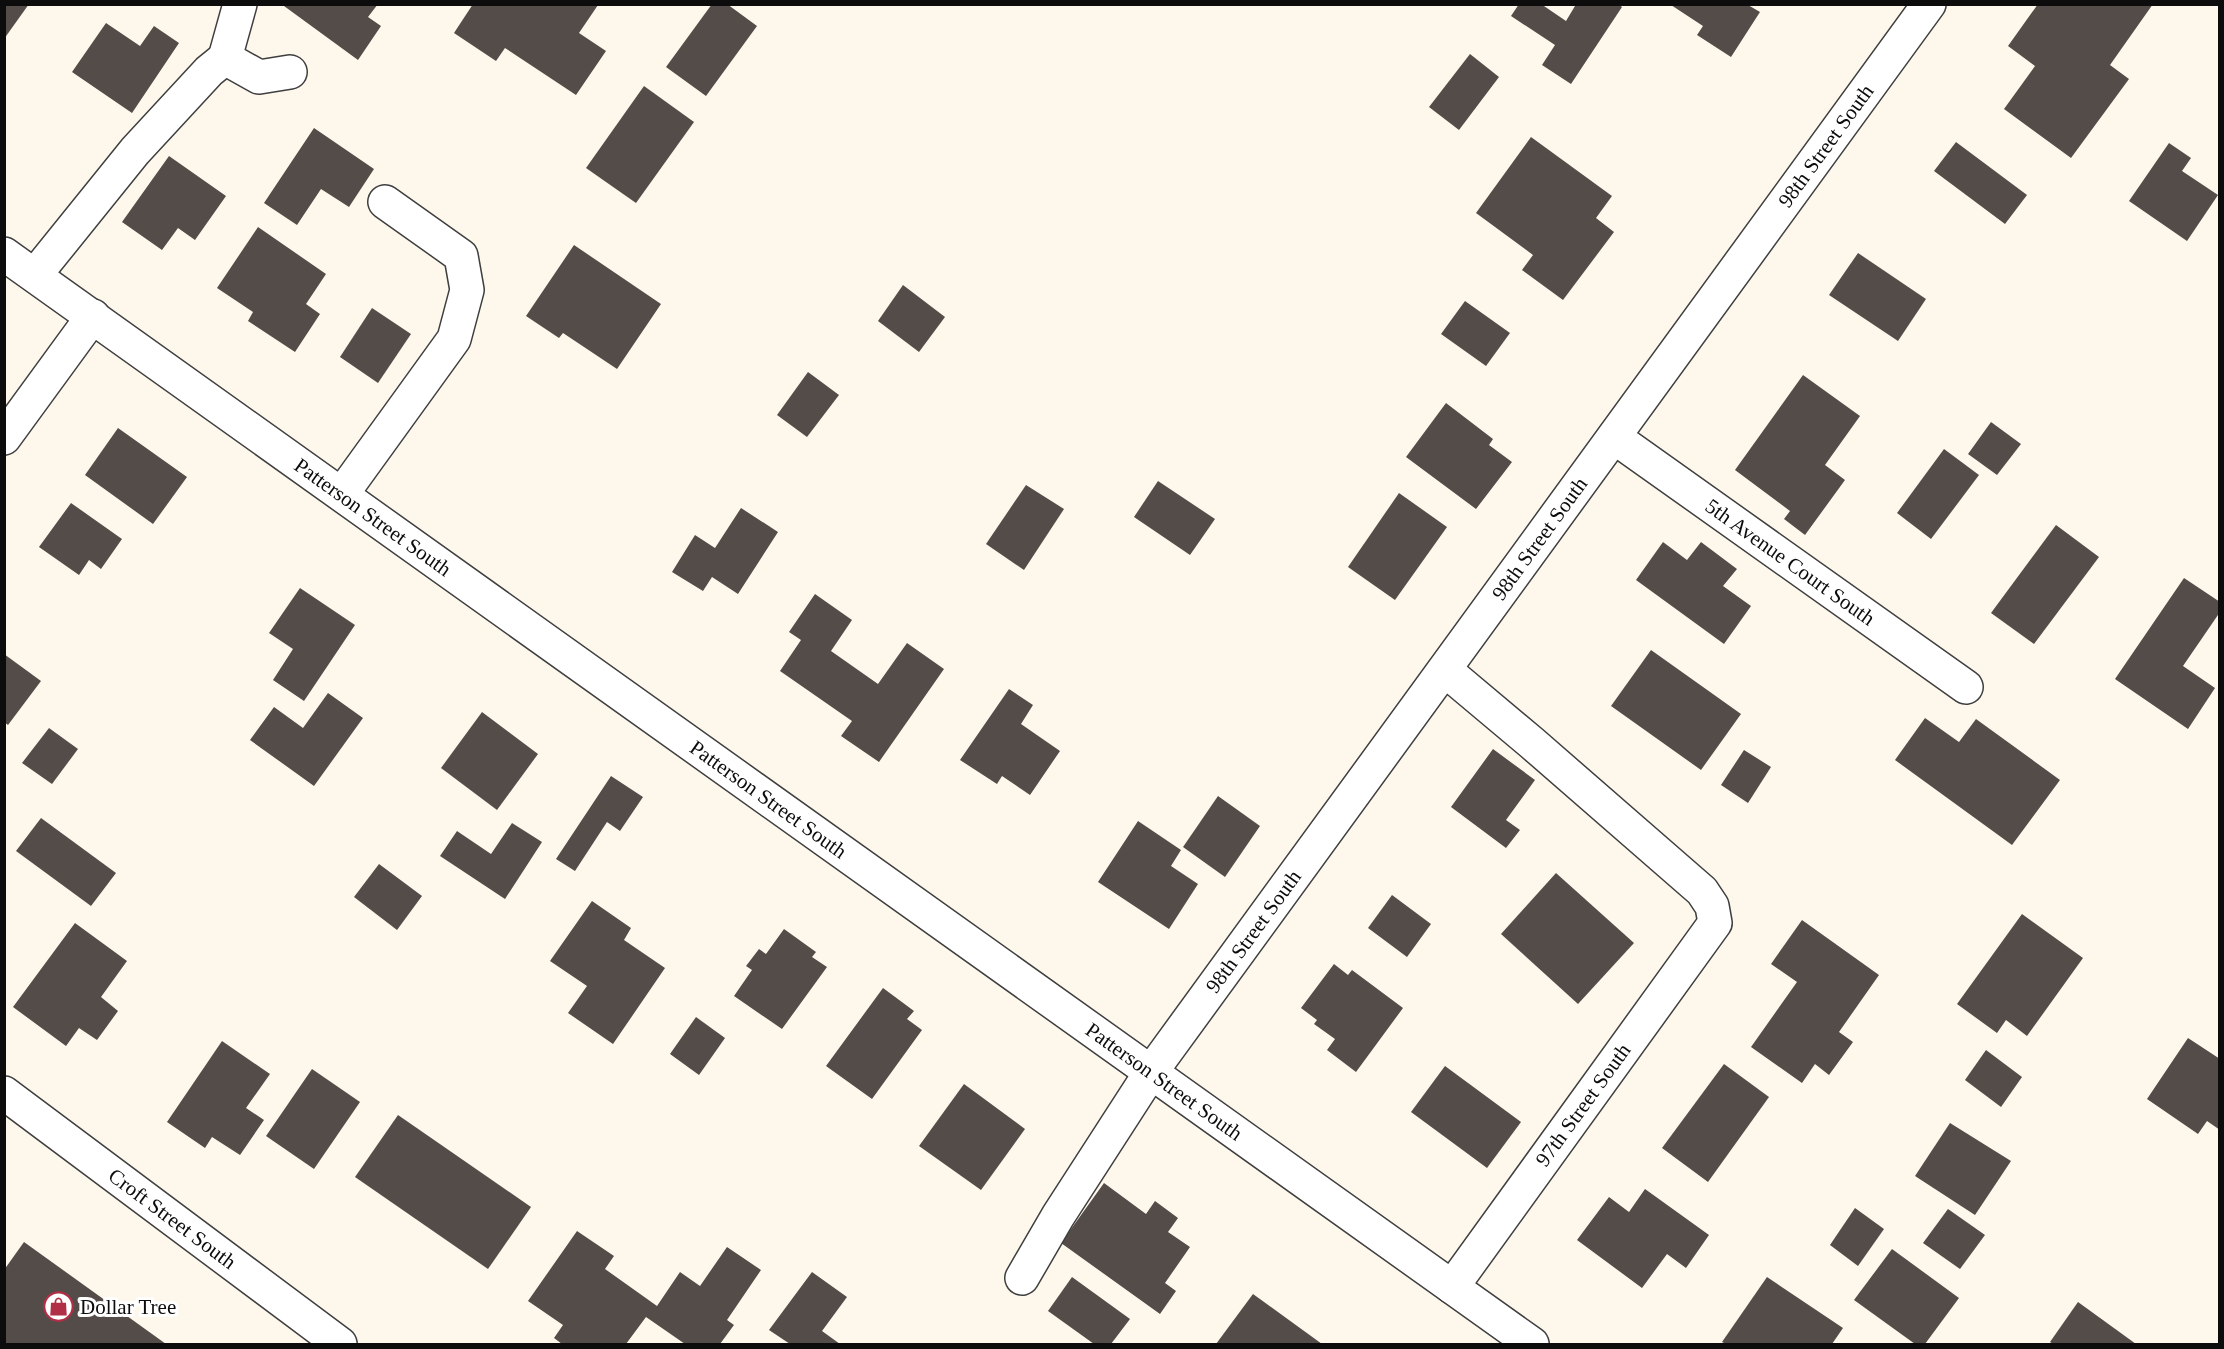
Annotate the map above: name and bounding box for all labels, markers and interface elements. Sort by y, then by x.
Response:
street label: 98th Street South [1773,79,1879,212]
street label: Patterson Street South [290,453,456,581]
street label: 98th Street South [1487,472,1592,605]
street label: 5th Avenue Court South [1701,494,1880,631]
street label: Patterson Street South [685,735,852,864]
street label: 98th Street South [1201,865,1306,997]
street label: Patterson Street South [1081,1018,1247,1146]
street label: 97th Street South [1530,1039,1636,1171]
street label: Croft Street South [104,1163,241,1274]
shop icon: Dollar Tree [43,1291,75,1323]
place label: Dollar Tree [80,1295,176,1319]

